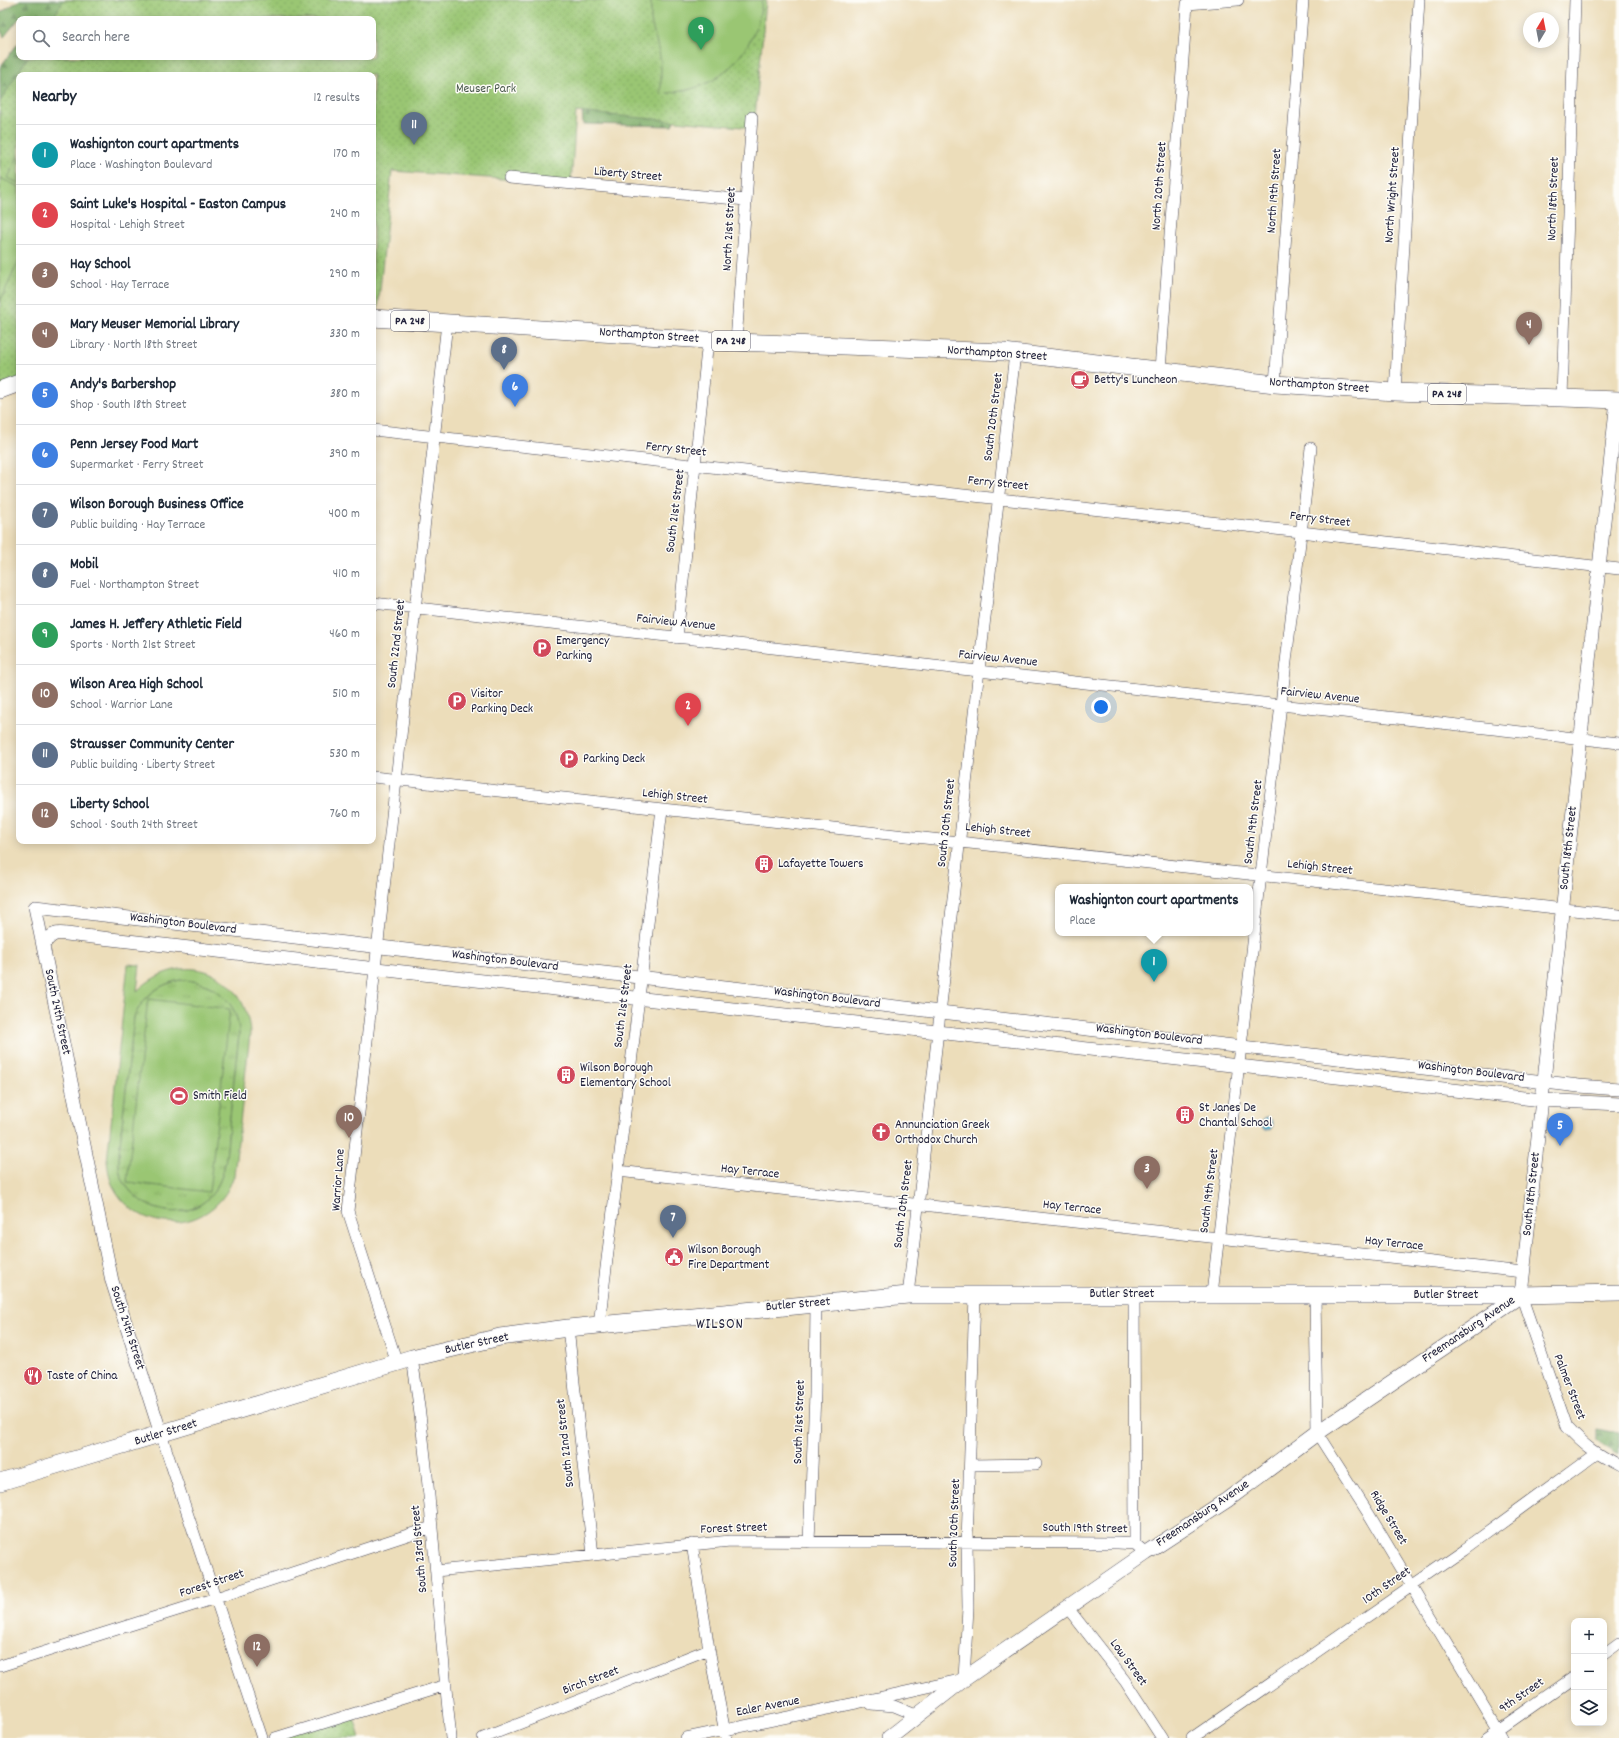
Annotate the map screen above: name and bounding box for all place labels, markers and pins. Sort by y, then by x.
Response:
pin: 9 [688,17,714,50]
pin: 11 [401,112,427,145]
pin: 4 [1516,312,1542,345]
pin: 8 [491,337,517,370]
cafe icon: Betty's Luncheon [1069,369,1091,391]
place label: Betty's Luncheon [1094,371,1177,390]
pin: 6 [502,374,528,407]
place label: Emergency Parking [556,632,610,666]
parking icon: Emergency Parking [531,637,553,659]
place label: Visitor Parking Deck [471,685,533,719]
parking icon: Visitor Parking Deck [446,690,468,712]
pin: 2 [675,693,701,726]
parking icon: Parking Deck [558,748,580,770]
place label: Parking Deck [583,750,645,769]
building icon: Lafayette Towers [753,853,775,875]
place label: Lafayette Towers [778,855,864,874]
pin: 1 [1141,949,1167,982]
place label: Wilson Borough Elementary School [580,1059,671,1093]
building icon: Wilson Borough Elementary School [555,1064,577,1086]
sports icon: Smith Field [168,1085,190,1107]
place label: Smith Field [193,1087,247,1106]
place label: St Janes De Chantal School [1199,1099,1272,1133]
building icon: St Janes De Chantal School [1174,1104,1196,1126]
pin: 10 [336,1105,362,1138]
pin: 5 [1547,1113,1573,1146]
place label: Annunciation Greek Orthodox Church [895,1116,990,1150]
church icon: Annunciation Greek Orthodox Church [870,1121,892,1143]
pin: 3 [1134,1156,1160,1189]
pin: 7 [660,1205,686,1238]
place label: Wilson Borough Fire Department [688,1241,769,1275]
public building icon: Wilson Borough Fire Department [663,1246,685,1268]
restaurant icon: Taste of China [22,1365,44,1387]
place label: Taste of China [47,1367,118,1386]
pin: 12 [244,1634,270,1667]

